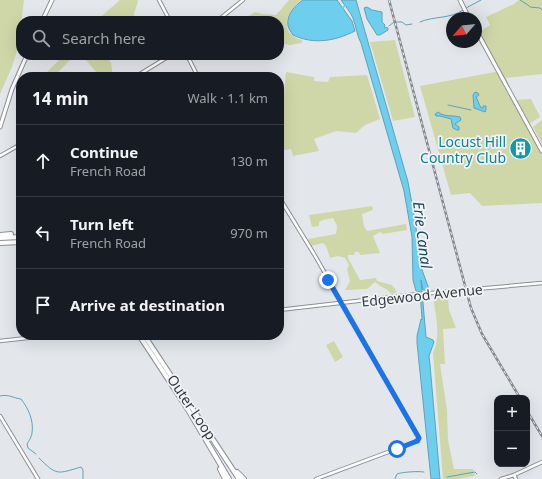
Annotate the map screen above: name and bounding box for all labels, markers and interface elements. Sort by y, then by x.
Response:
north arrow [446,12,482,48]
search box [16,16,284,60]
icon: search [30,27,52,49]
text: Search here [62,28,145,48]
text: 14 min [32,87,89,110]
text: Walk · 1.1 km [188,89,268,107]
place label: Locust Hill Country Club [420,132,506,167]
building icon: Locust Hill Country Club [508,136,534,162]
text: Continue [70,142,138,162]
icon: ahead [32,150,54,172]
text: 130 m [230,152,268,170]
text: French Road [70,162,146,180]
water label: Erie Canal [409,200,437,271]
text: Turn left [70,214,134,234]
icon: left [32,222,54,244]
text: 970 m [230,224,268,242]
text: French Road [70,234,146,252]
route end [319,271,337,289]
street label: Edgewood Avenue [360,279,484,311]
icon: arrive [32,294,54,316]
text: Arrive at destination [70,295,225,315]
street label: Outer Loop [163,371,221,443]
map controls [494,395,530,467]
button: + [494,395,530,431]
button: − [494,431,530,467]
route start [388,440,406,458]

